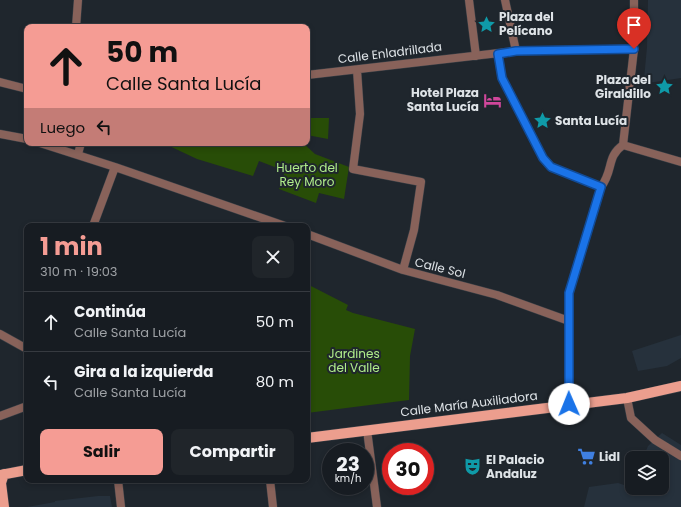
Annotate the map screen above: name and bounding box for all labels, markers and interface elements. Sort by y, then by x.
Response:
place label: Plaza del Pelícano [499,8,554,39]
pin [617,8,651,49]
place icon: Plaza del Pelícano [476,14,496,34]
icon: arrive [623,14,645,36]
text: 50 m [106,33,178,72]
street label: Calle Enladrillada [337,38,443,67]
icon: ahead [40,40,92,92]
text: Calle Santa Lucía [106,71,261,96]
place label: Plaza del Giraldillo [595,71,651,102]
place icon: Plaza del Giraldillo [654,77,674,97]
place label: Hotel Plaza Santa Lucía [407,84,479,115]
hotel icon: Hotel Plaza Santa Lucía [482,90,502,110]
place icon: Santa Lucía [532,111,552,131]
place label: Santa Lucía [555,112,627,129]
icon: left [93,116,115,138]
text: Luego [40,117,85,138]
park label: Huerto del Rey Moro [276,159,338,190]
text: 1 min [40,230,103,263]
button: close [252,236,294,278]
street label: Calle Sol [413,253,467,282]
text: 310 m · 19:03 [40,262,117,281]
text: Continúa [74,301,146,322]
icon: ahead [40,311,62,333]
text: 50 m [256,311,294,332]
text: Calle Santa Lucía [74,323,186,342]
park label: Jardines del Valle [328,345,380,376]
text: Gira a la izquierda [74,361,213,382]
icon: left [40,371,62,393]
text: 80 m [256,371,294,392]
text: Calle Santa Lucía [74,383,186,402]
position arrow [548,383,590,425]
street label: Calle María Auxiliadora [399,387,538,420]
button: Salir [40,429,163,475]
button: Compartir [171,429,294,475]
speed limit sign: 30 [382,443,434,495]
supermarket icon: Lidl [576,447,596,467]
place label: Lidl [599,448,620,465]
text: 23 [336,450,360,478]
place label: El Palacio Andaluz [486,451,545,482]
map controls [625,451,669,495]
button: layers [625,451,669,495]
theatre icon: El Palacio Andaluz [463,457,483,477]
text: km/h [335,471,361,486]

